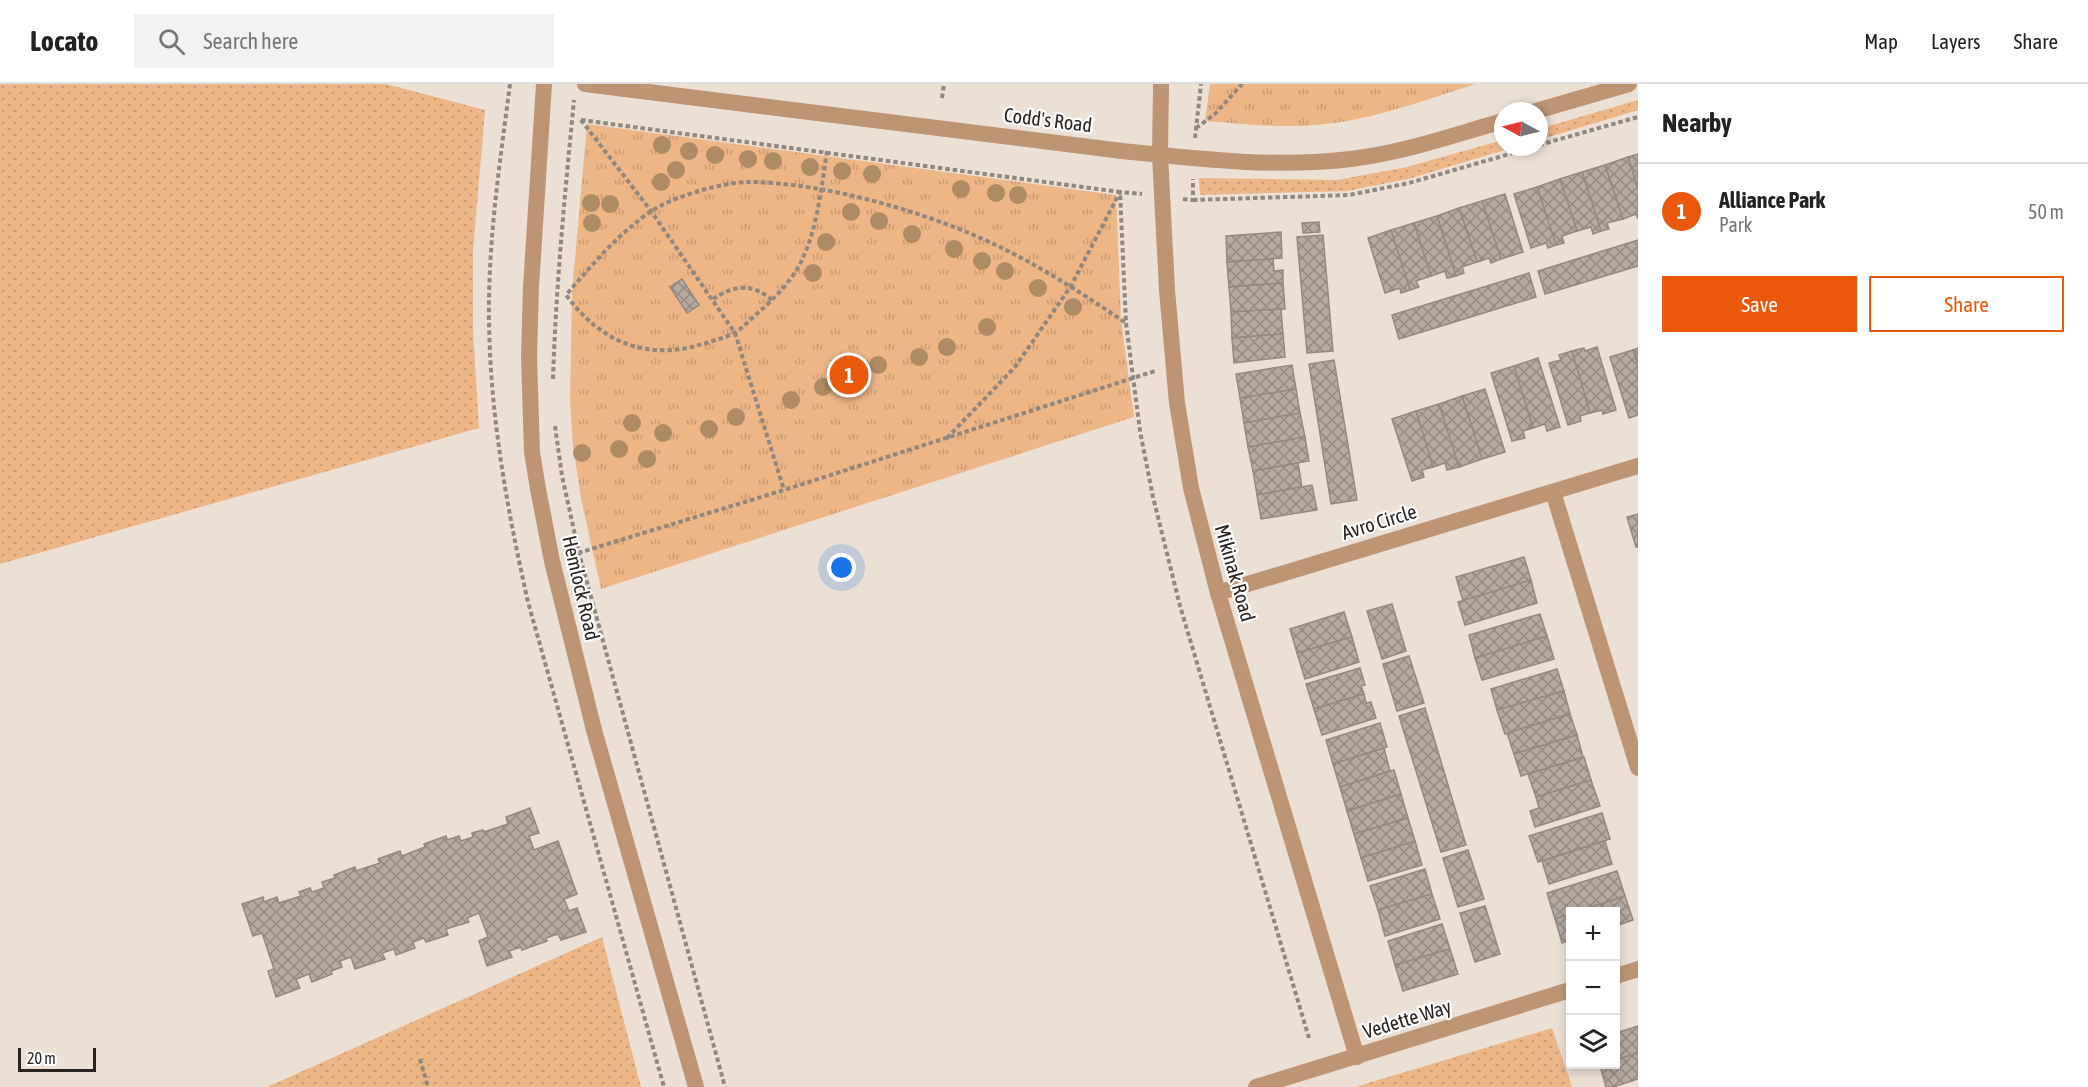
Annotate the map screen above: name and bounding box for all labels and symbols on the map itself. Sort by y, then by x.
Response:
north arrow [1494,102,1548,156]
street label: Codd's Road [1003,103,1093,136]
pin: 1 [830,352,868,398]
street label: Avro Circle [1339,499,1419,544]
street label: Mikinak Road [1211,522,1260,624]
street label: Hemlock Road [558,533,605,642]
your location [827,553,856,582]
street label: Vedette Way [1360,994,1454,1043]
scale bar [18,1045,96,1072]

